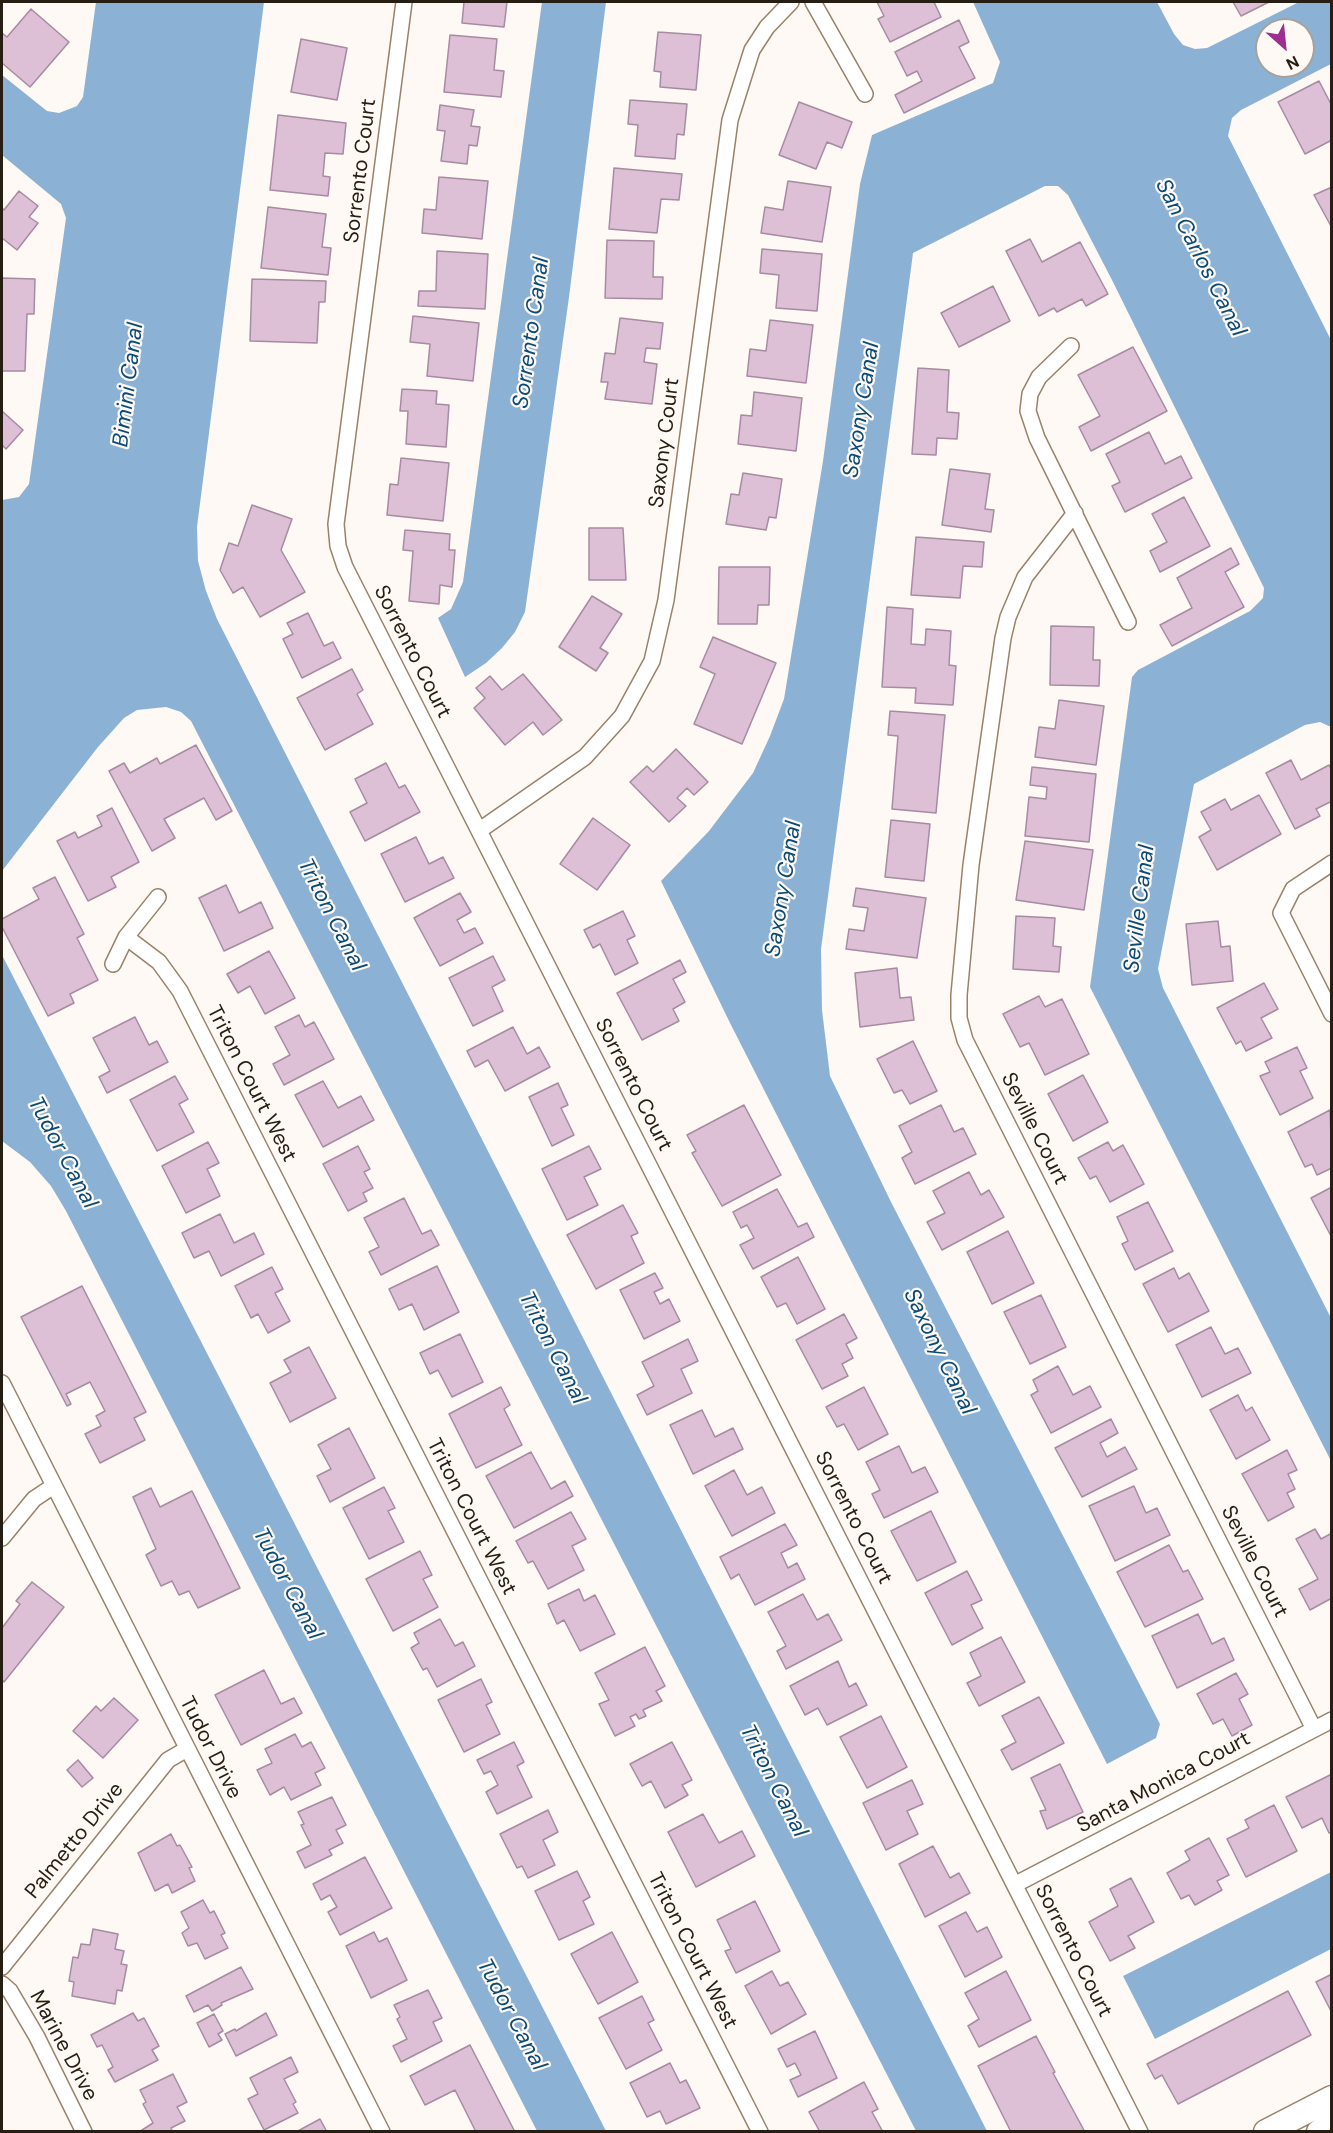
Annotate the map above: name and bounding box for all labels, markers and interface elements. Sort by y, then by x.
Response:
north arrow [1255,18,1315,78]
text: N [1283,51,1302,75]
street label: Sorrento Court [340,97,382,245]
water label: San Carlos Canal [1149,175,1251,341]
water label: Sorrento Canal [508,256,556,410]
water label: Bimini Canal [108,321,150,449]
water label: Saxony Canal [838,340,886,480]
street label: Saxony Court [645,377,685,509]
street label: Sorrento Court [368,582,456,722]
water label: Saxony Canal [760,819,808,959]
water label: Seville Canal [1119,844,1161,974]
water label: Triton Canal [291,854,371,976]
street label: Triton Court West [201,1002,301,1166]
street label: Sorrento Court [589,1015,677,1155]
street label: Seville Court [995,1069,1073,1189]
water label: Tudor Canal [22,1093,102,1213]
water label: Saxony Canal [897,1285,981,1419]
water label: Triton Canal [512,1287,592,1409]
street label: Triton Court West [421,1435,521,1599]
street label: Sorrento Court [809,1448,897,1588]
street label: Seville Court [1215,1502,1293,1622]
water label: Tudor Canal [247,1524,327,1644]
street label: Tudor Drive [173,1693,247,1803]
water label: Triton Canal [733,1720,813,1842]
street label: Santa Monica Court [1073,1727,1255,1839]
street label: Palmetto Drive [21,1778,129,1904]
street label: Triton Court West [642,1869,742,2033]
street label: Sorrento Court [1029,1881,1117,2021]
water label: Tudor Canal [471,1955,551,2075]
street label: Marine Drive [23,1987,103,2105]

